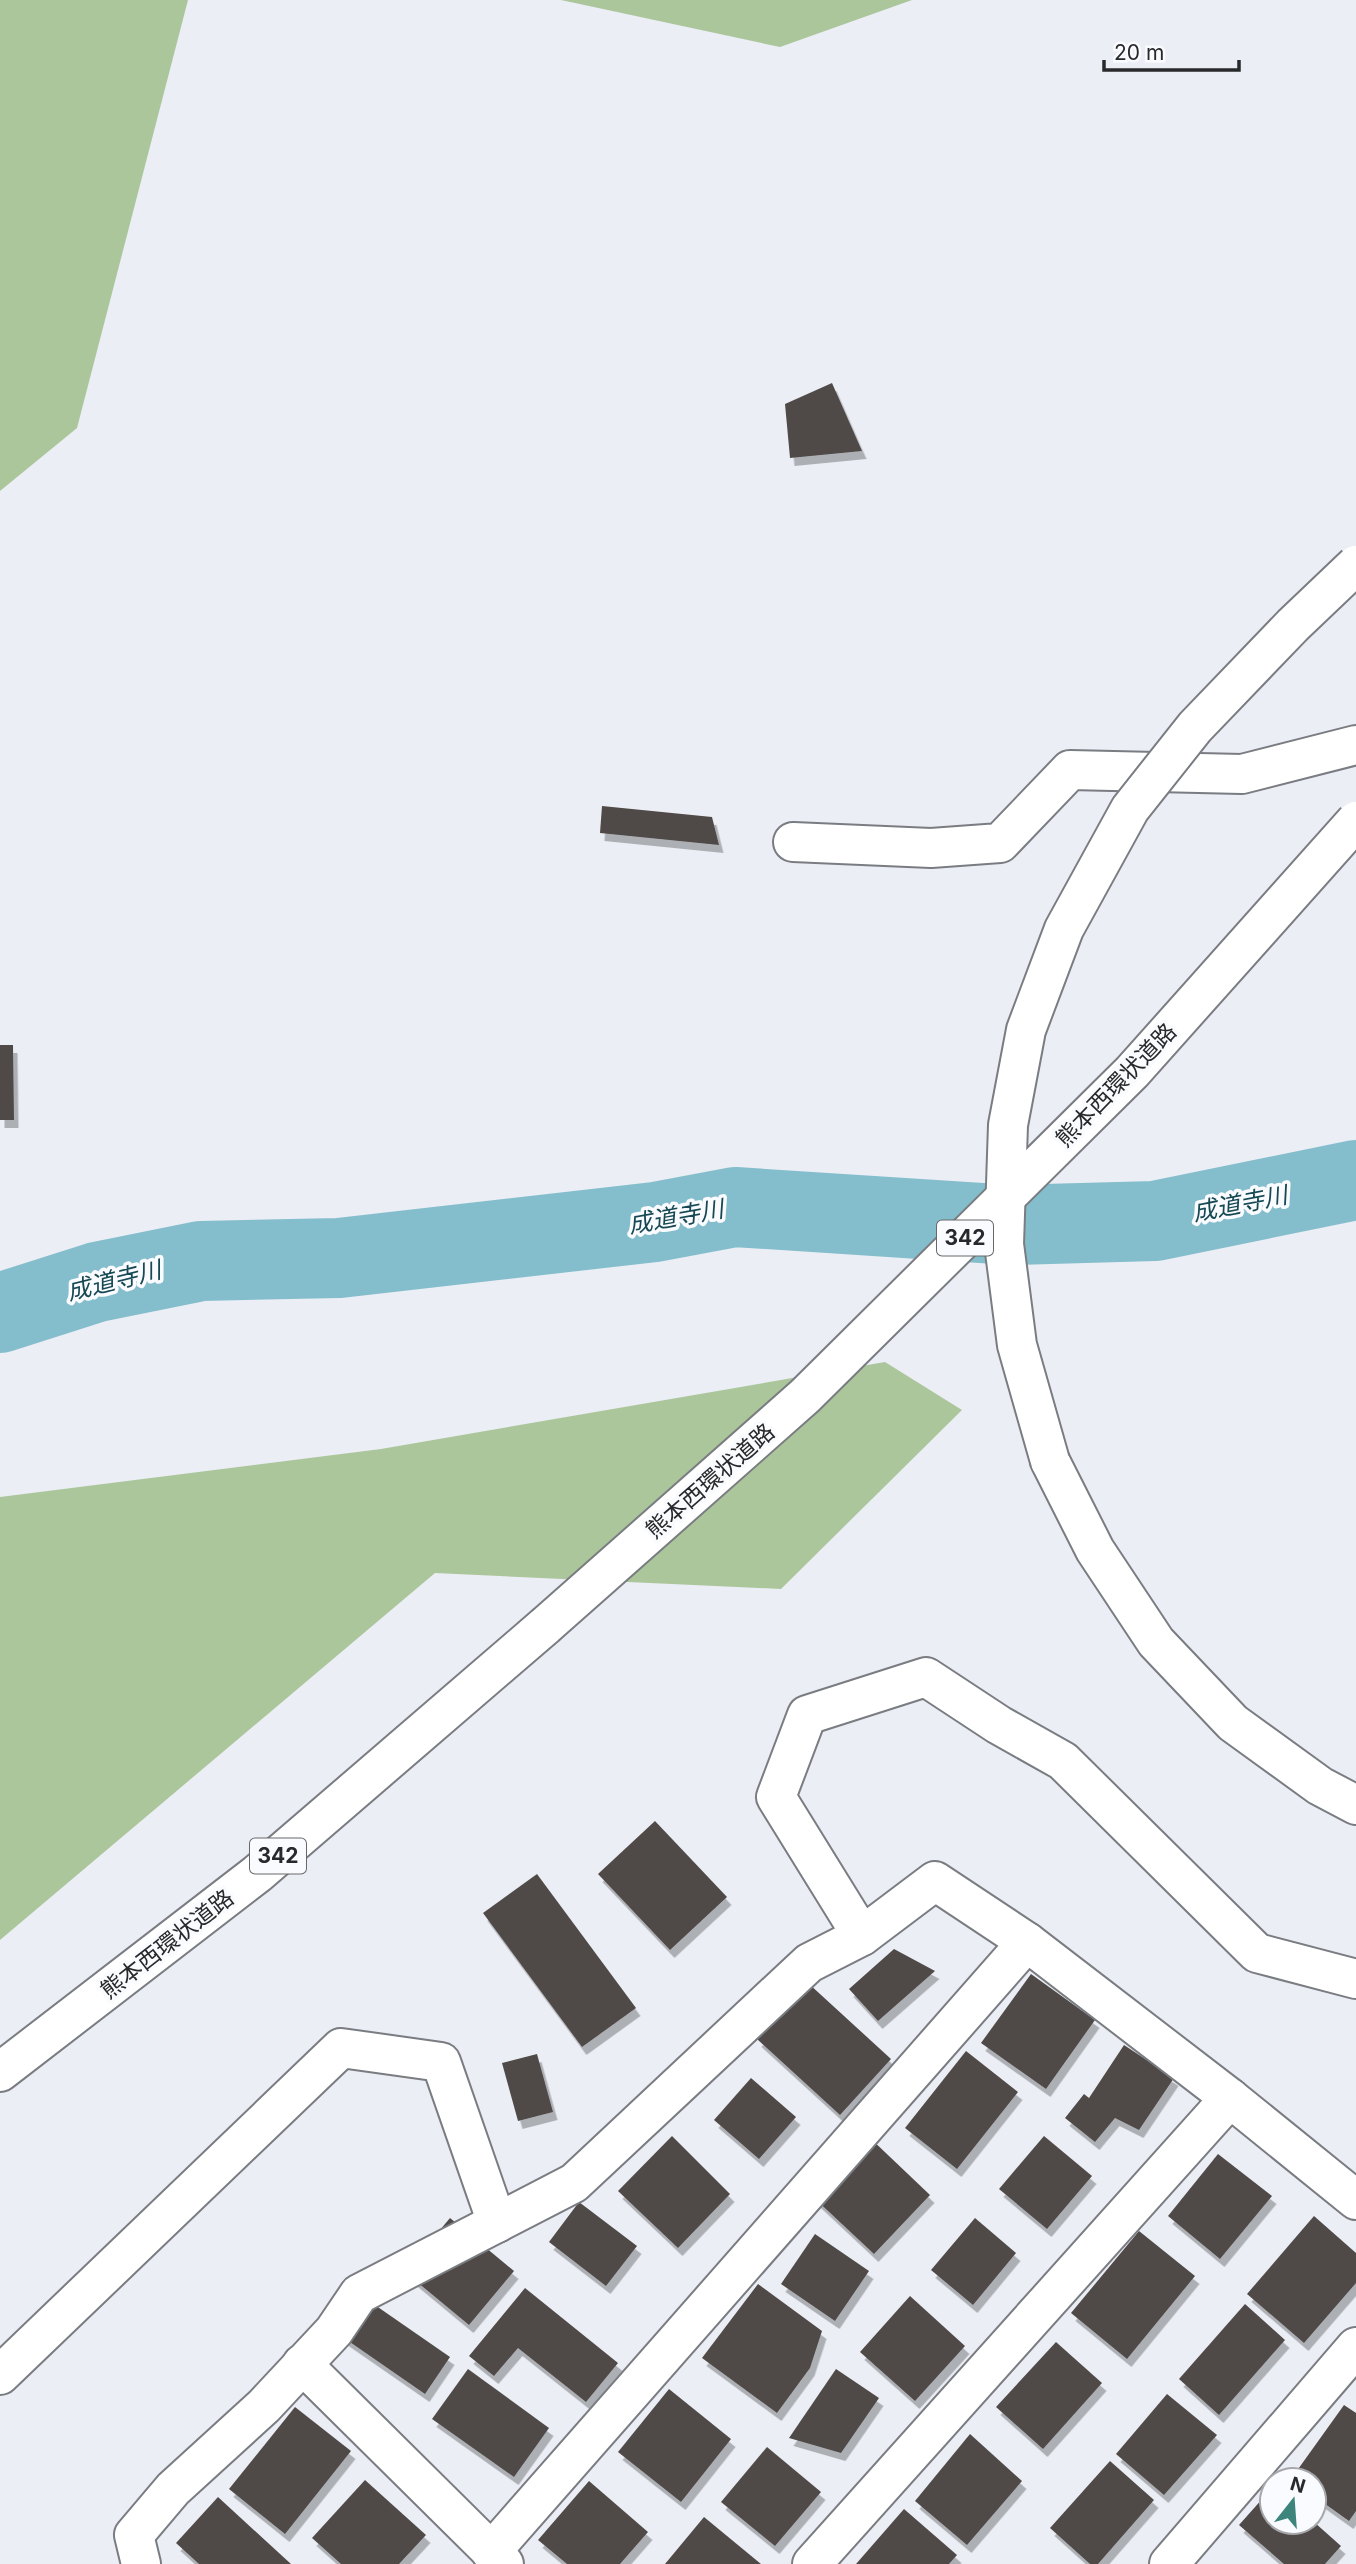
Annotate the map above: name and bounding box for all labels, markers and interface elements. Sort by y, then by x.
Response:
scale bar [1104,28,1239,72]
text: 20 m [1114,40,1164,65]
street label: 熊本西環状道路 [1050,1017,1182,1153]
water label: 成道寺川 [1190,1180,1293,1227]
water label: 成道寺川 [626,1193,729,1239]
road number: 342 [937,1220,993,1256]
water label: 成道寺川 [64,1254,167,1306]
street label: 熊本西環状道路 [640,1418,780,1544]
road number: 342 [250,1839,306,1874]
street label: 熊本西環状道路 [95,1883,239,2005]
north arrow [1258,2466,1328,2536]
text: N [1288,2472,1308,2498]

